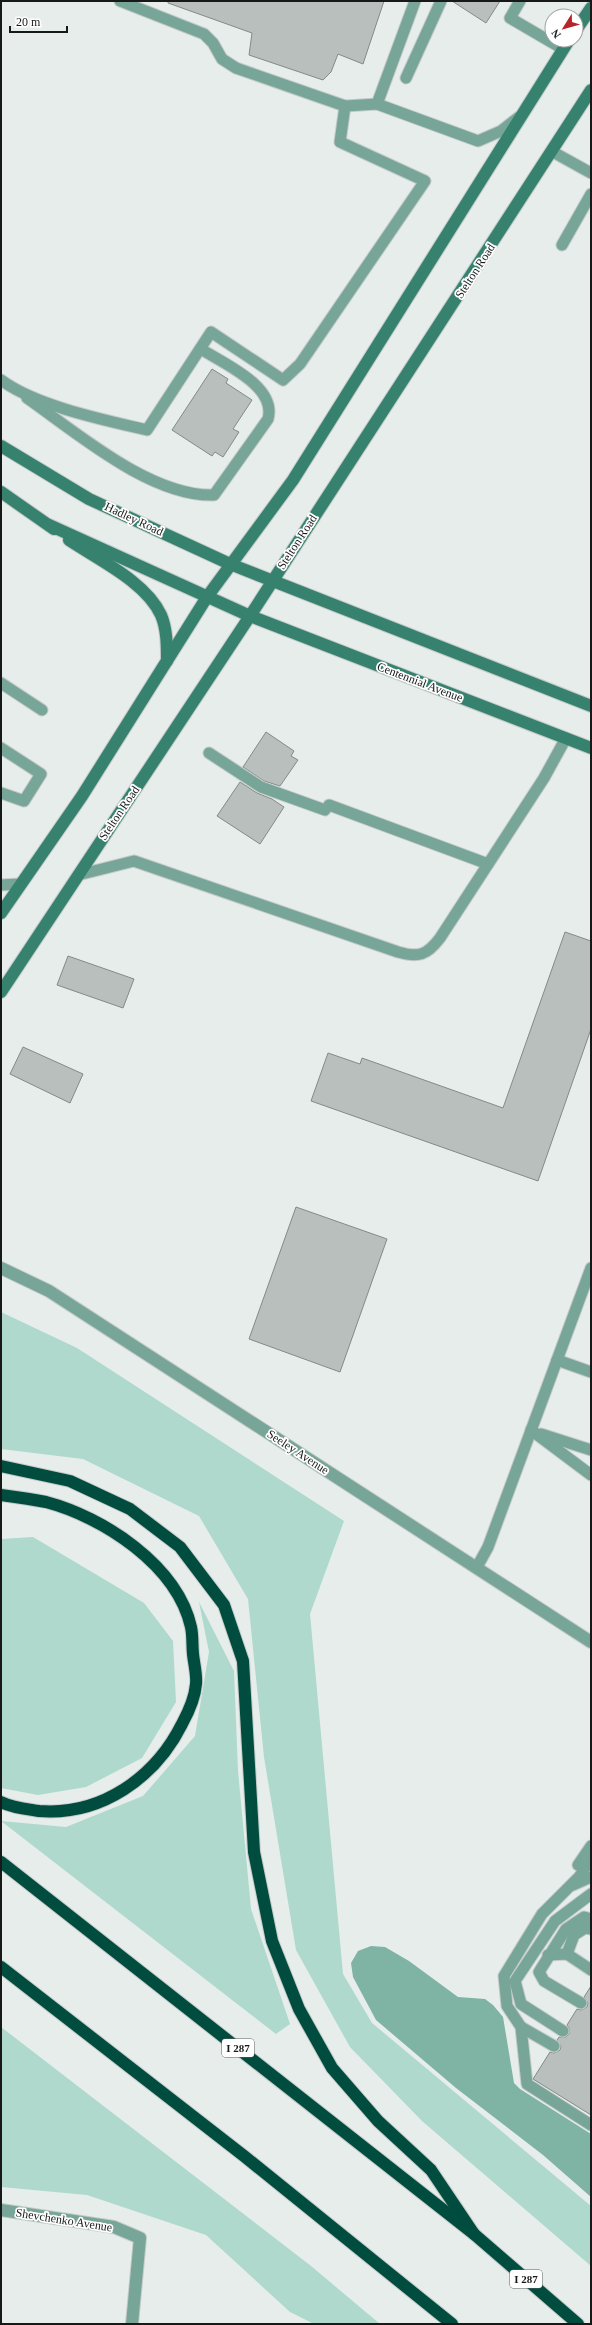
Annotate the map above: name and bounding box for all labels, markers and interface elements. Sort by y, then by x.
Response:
scale bar [10,8,67,34]
north arrow [544,8,584,48]
text: 20 m [16,15,41,29]
text: N [549,27,563,41]
street label: Stelton Road [452,241,498,301]
street label: Hadley Road [103,499,165,539]
street label: Stelton Road [274,512,320,572]
street label: Centennial Avenue [375,659,465,705]
street label: Stelton Road [96,783,142,843]
street label: Seeley Avenue [265,1427,331,1477]
road number: I 287 [222,2039,254,2057]
street label: Shevchenko Avenue [15,2205,113,2235]
road number: I 287 [510,2270,542,2288]

